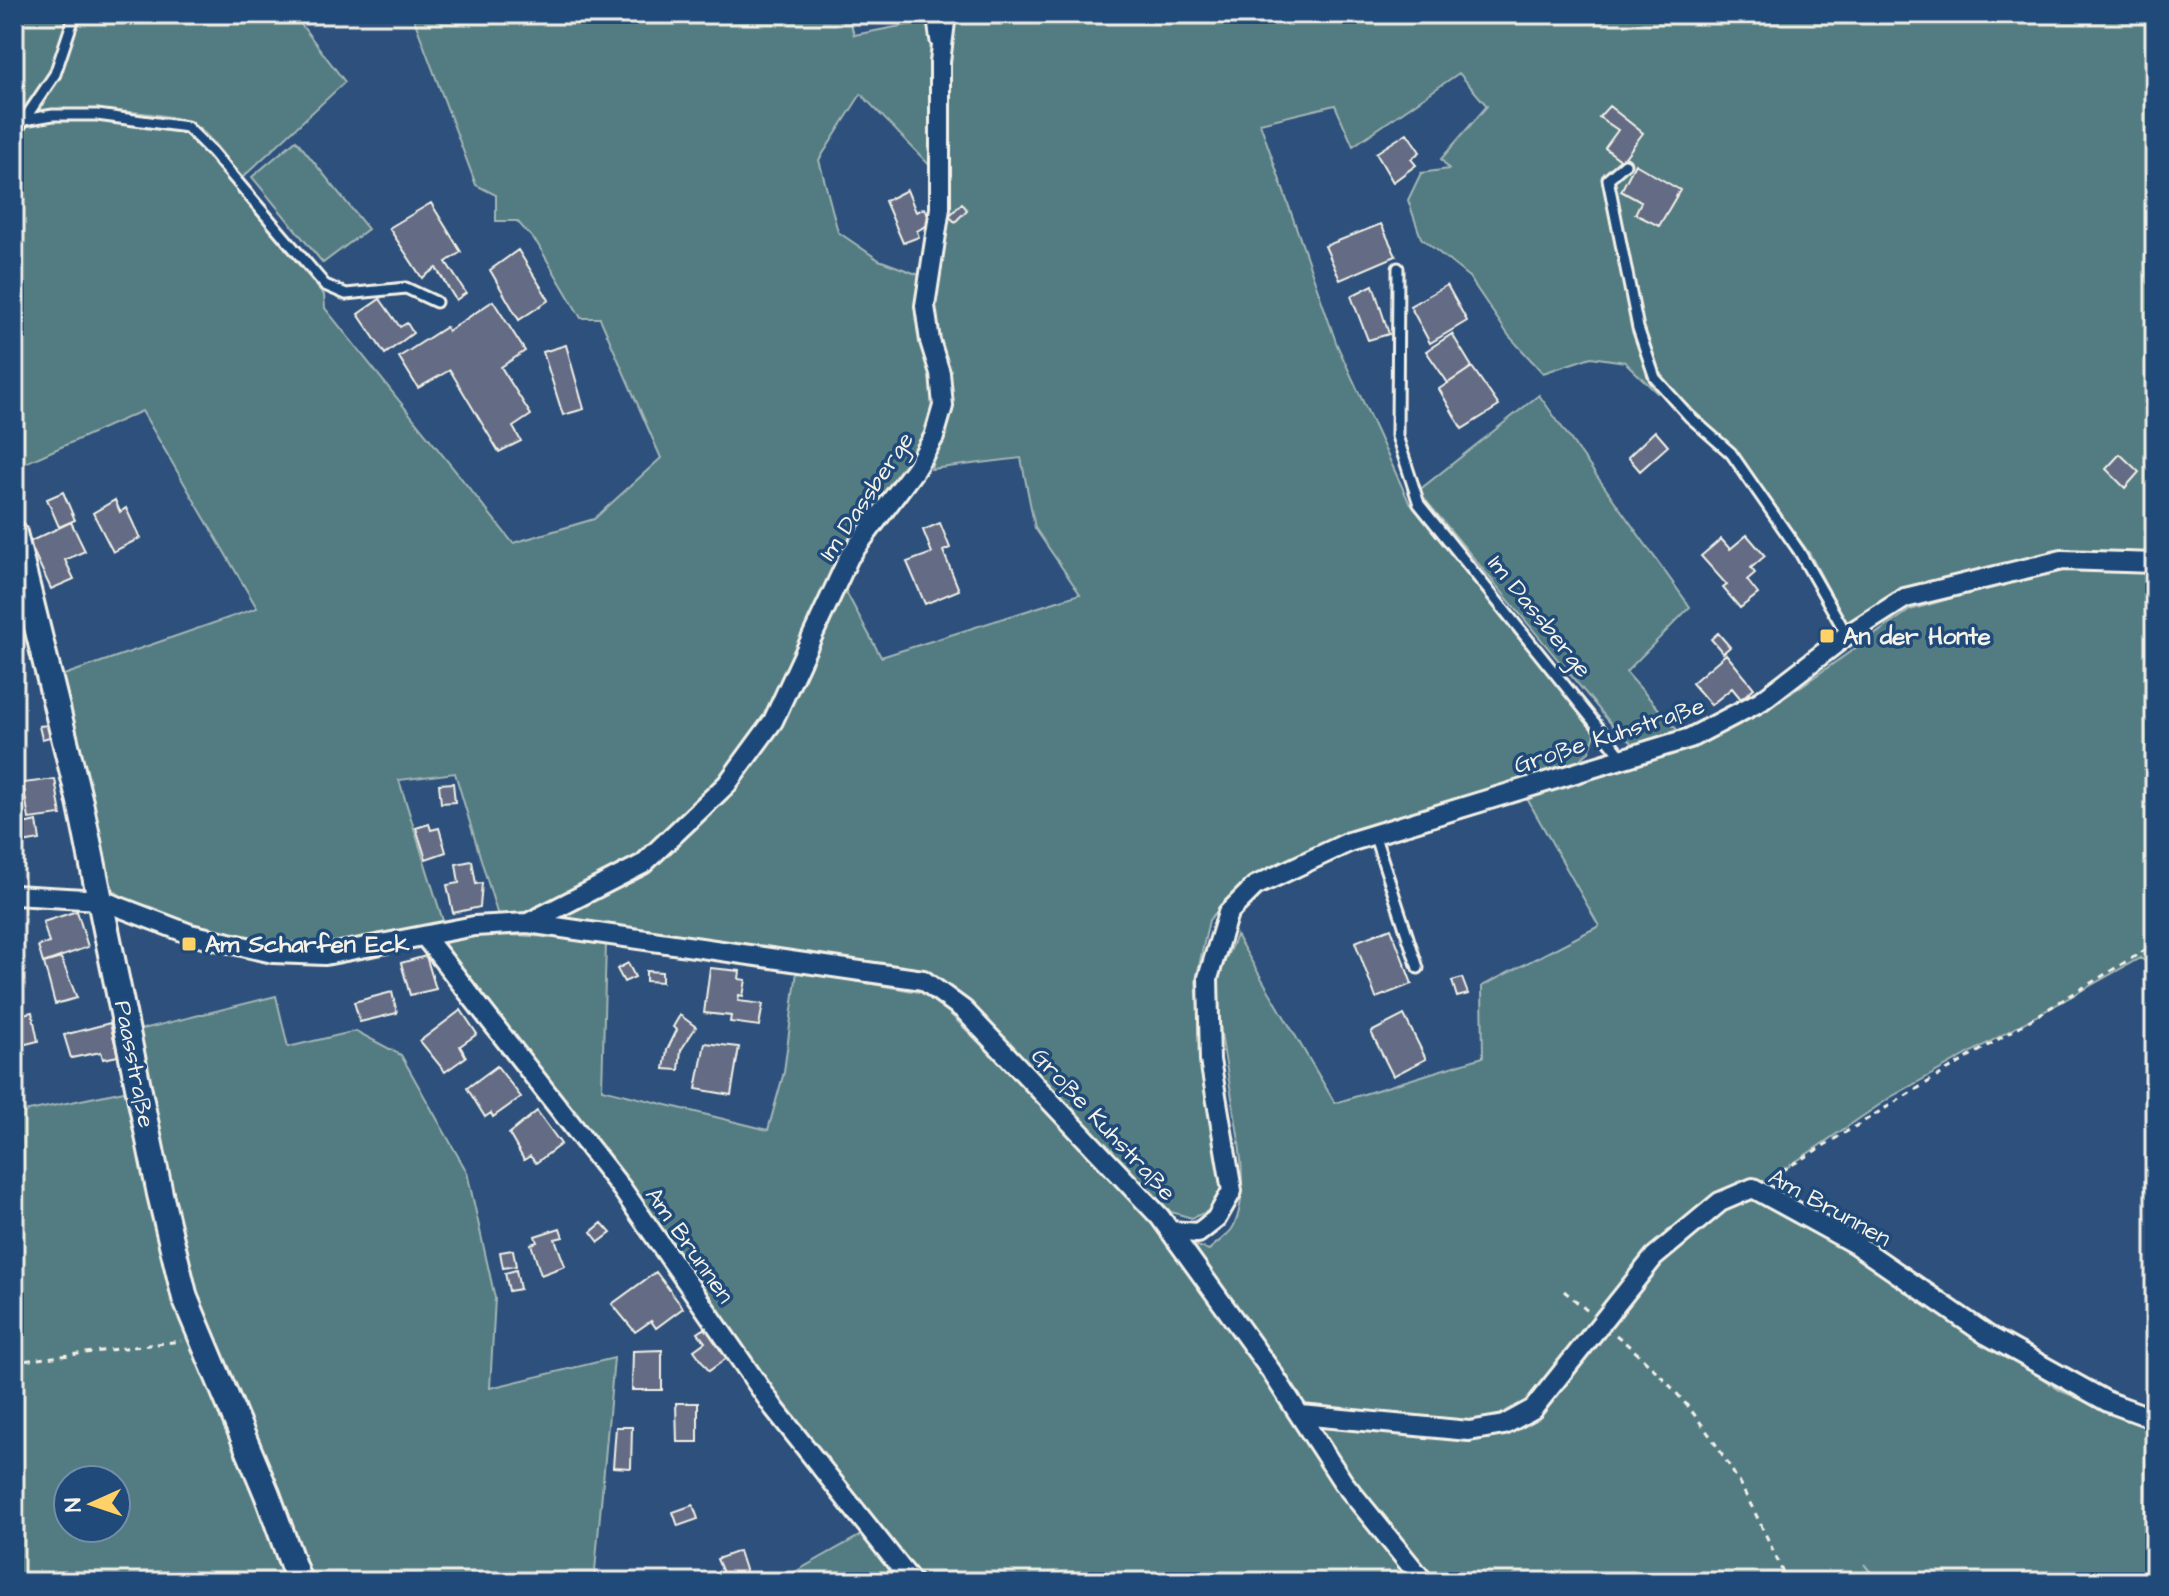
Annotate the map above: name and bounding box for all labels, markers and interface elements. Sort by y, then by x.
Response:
street label: Im Dassberge [811,425,923,568]
street label: Im Dassberge [1478,548,1599,686]
place label: An der Honte [1843,620,1991,654]
marker: An der Honte [1818,627,1836,645]
street label: Große Kuhstraße [1509,689,1709,783]
place label: Am Scharfen Eck [205,928,410,962]
marker: Am Scharfen Eck [180,935,198,953]
street label: Paasstraße [105,998,163,1131]
street label: Große Kuhstraße [1023,1040,1184,1209]
street label: Am Brunnen [1762,1160,1897,1256]
street label: Am Brunnen [636,1180,742,1311]
north arrow [52,1464,132,1544]
text: N [58,1497,89,1513]

